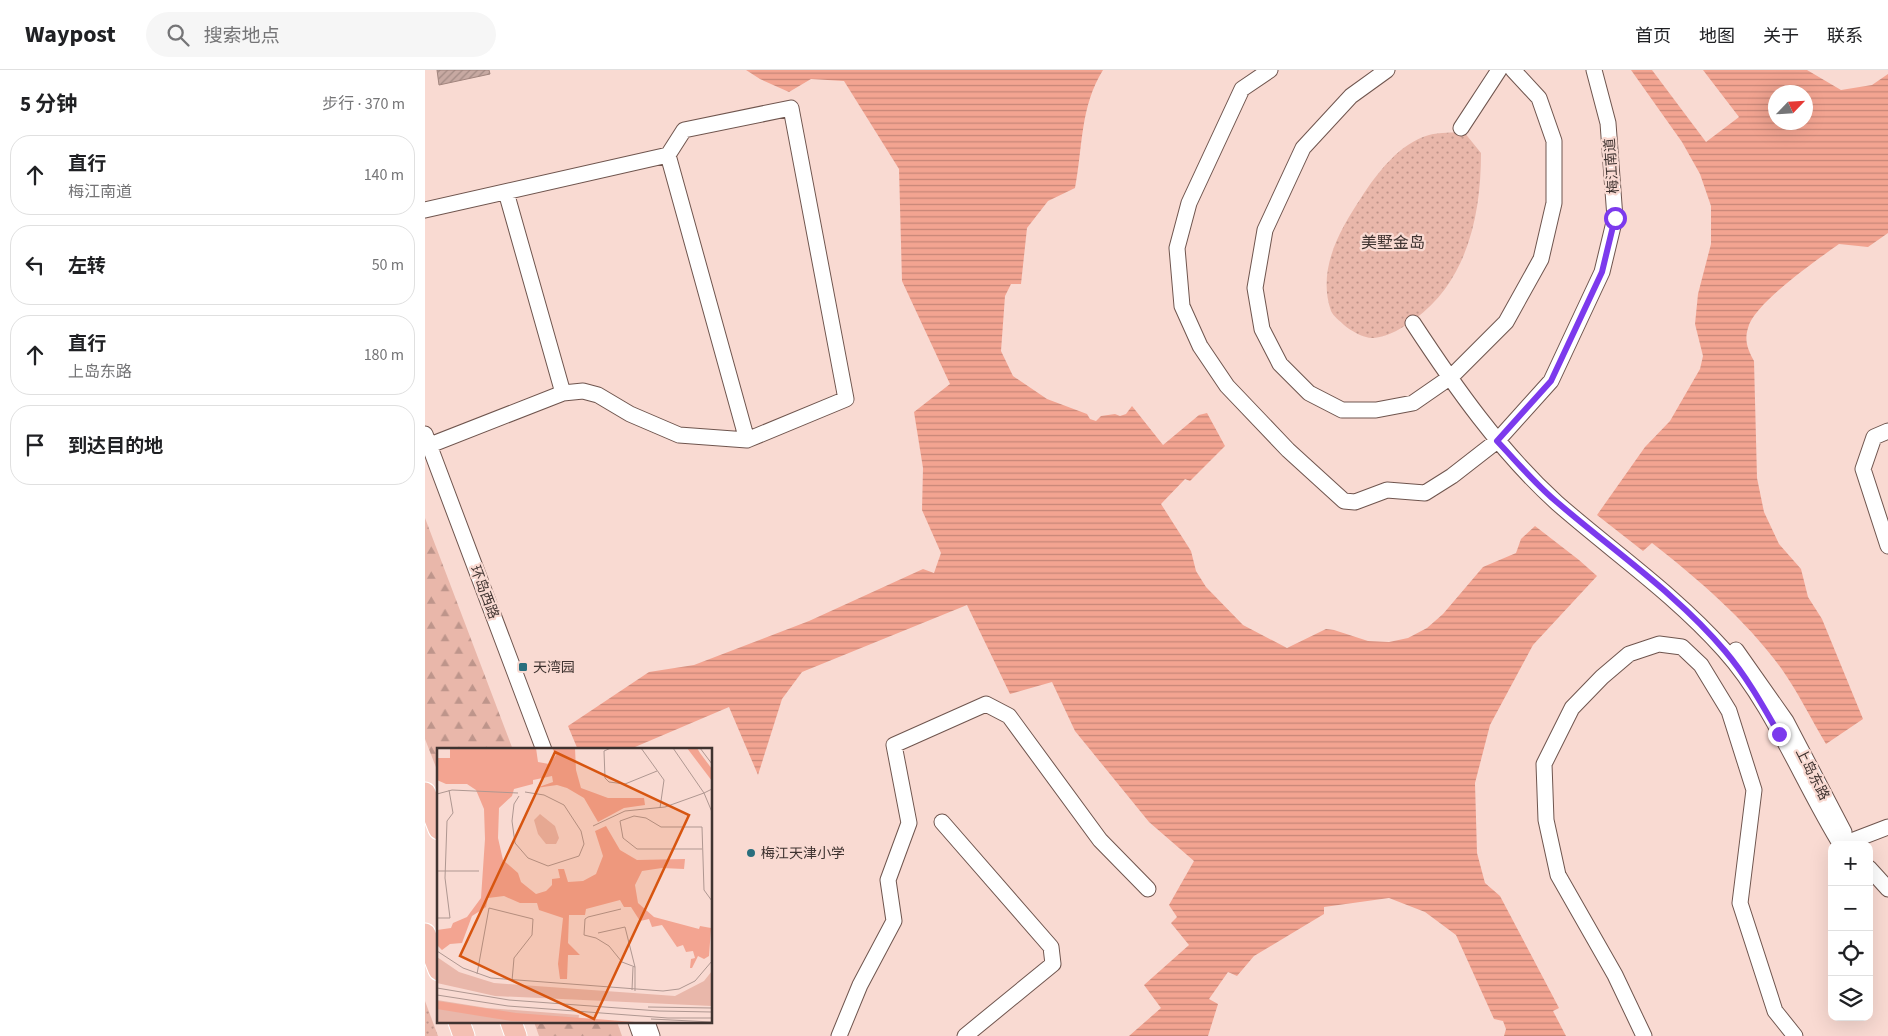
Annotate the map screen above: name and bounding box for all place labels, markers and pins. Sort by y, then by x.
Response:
place label: 天湾园 [533,658,575,678]
marker: 天湾园 [517,661,529,673]
place label: 梅江天津小学 [761,844,845,864]
marker: 梅江天津小学 [745,847,757,859]

